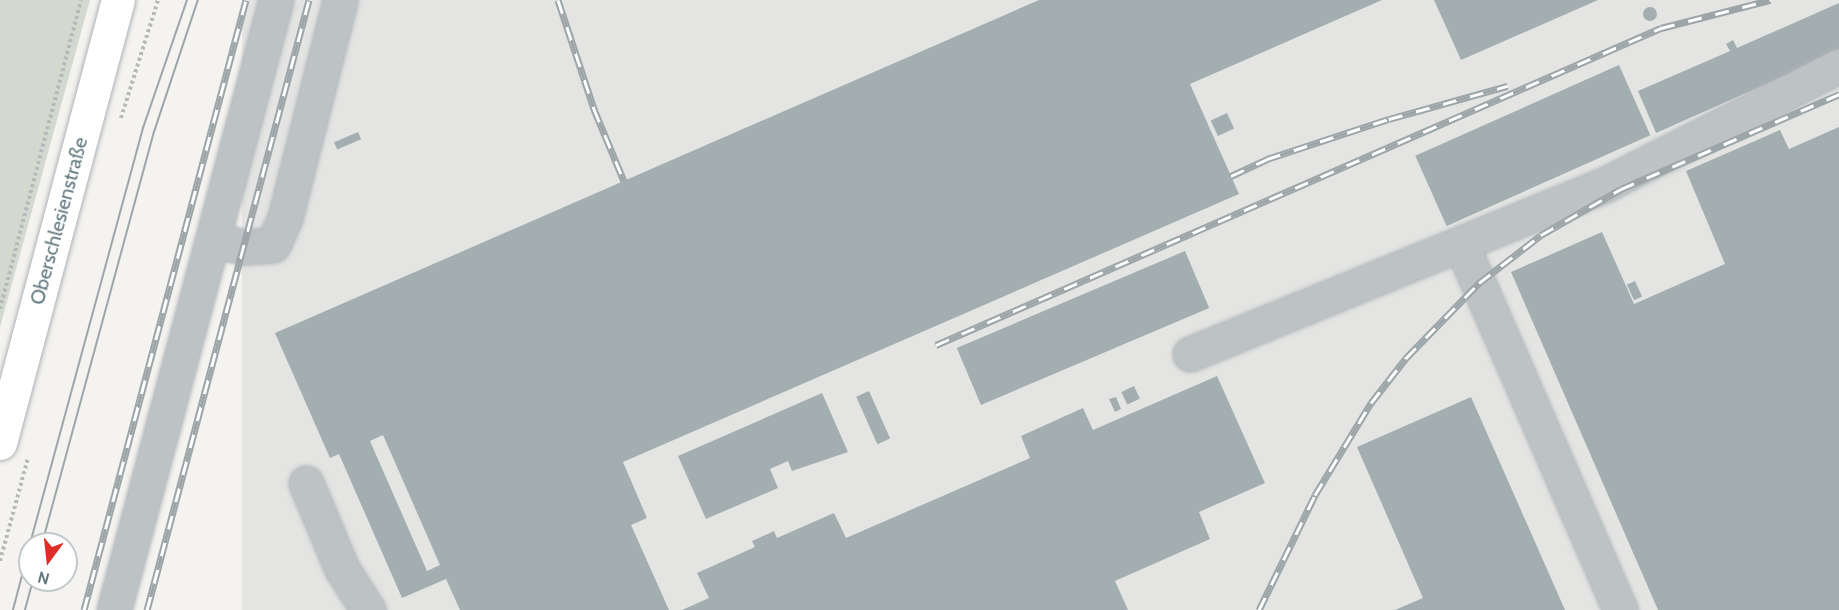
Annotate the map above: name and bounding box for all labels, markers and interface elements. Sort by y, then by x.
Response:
street label: Oberschlesienstraße [25,135,93,307]
north arrow [18,532,78,592]
text: N [36,567,52,589]

